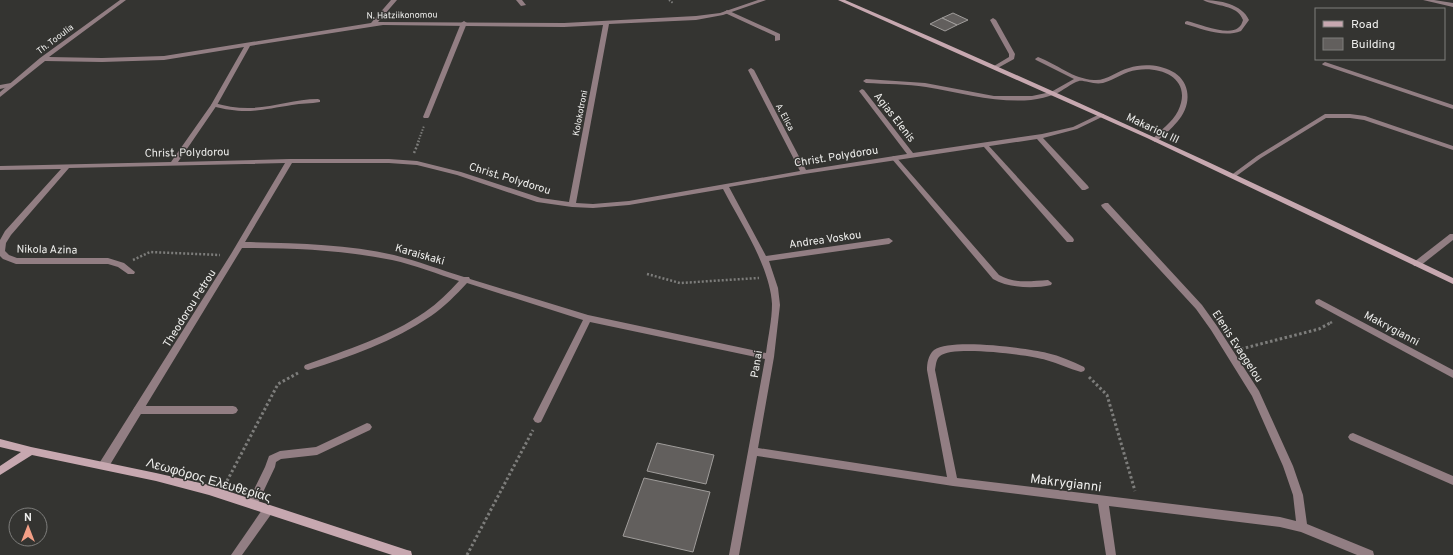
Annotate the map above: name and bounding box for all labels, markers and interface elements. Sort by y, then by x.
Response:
legend [1315,8,1445,60]
street label: N. Hatziikonomou [366,9,438,22]
text: Road [1351,17,1379,33]
street label: Th. Tooulia [35,22,76,57]
text: Building [1351,37,1395,53]
street label: Kolokotroni [571,89,590,137]
street label: Agias Elenis [870,90,918,145]
street label: A. Elica [773,102,796,133]
street label: Makariou III [1124,111,1181,147]
street label: Christ. Polydorou [793,143,879,171]
street label: Christ. Polydorou [144,145,230,161]
street label: Christ. Polydorou [467,160,552,198]
street label: Andrea Voskou [788,228,862,252]
street label: Karaiskaki [393,241,446,269]
street label: Nikola Azina [16,242,78,258]
street label: Theodorou Petrou [160,267,219,350]
street label: Elenis Evaggelou [1209,308,1266,385]
street label: Makrygianni [1361,308,1422,349]
street label: Panai [748,349,766,379]
street label: Λεωφόρος Ελευθερίας [144,455,273,506]
street label: Makrygianni [1029,472,1102,496]
north arrow [8,507,48,547]
text: N [24,511,32,525]

